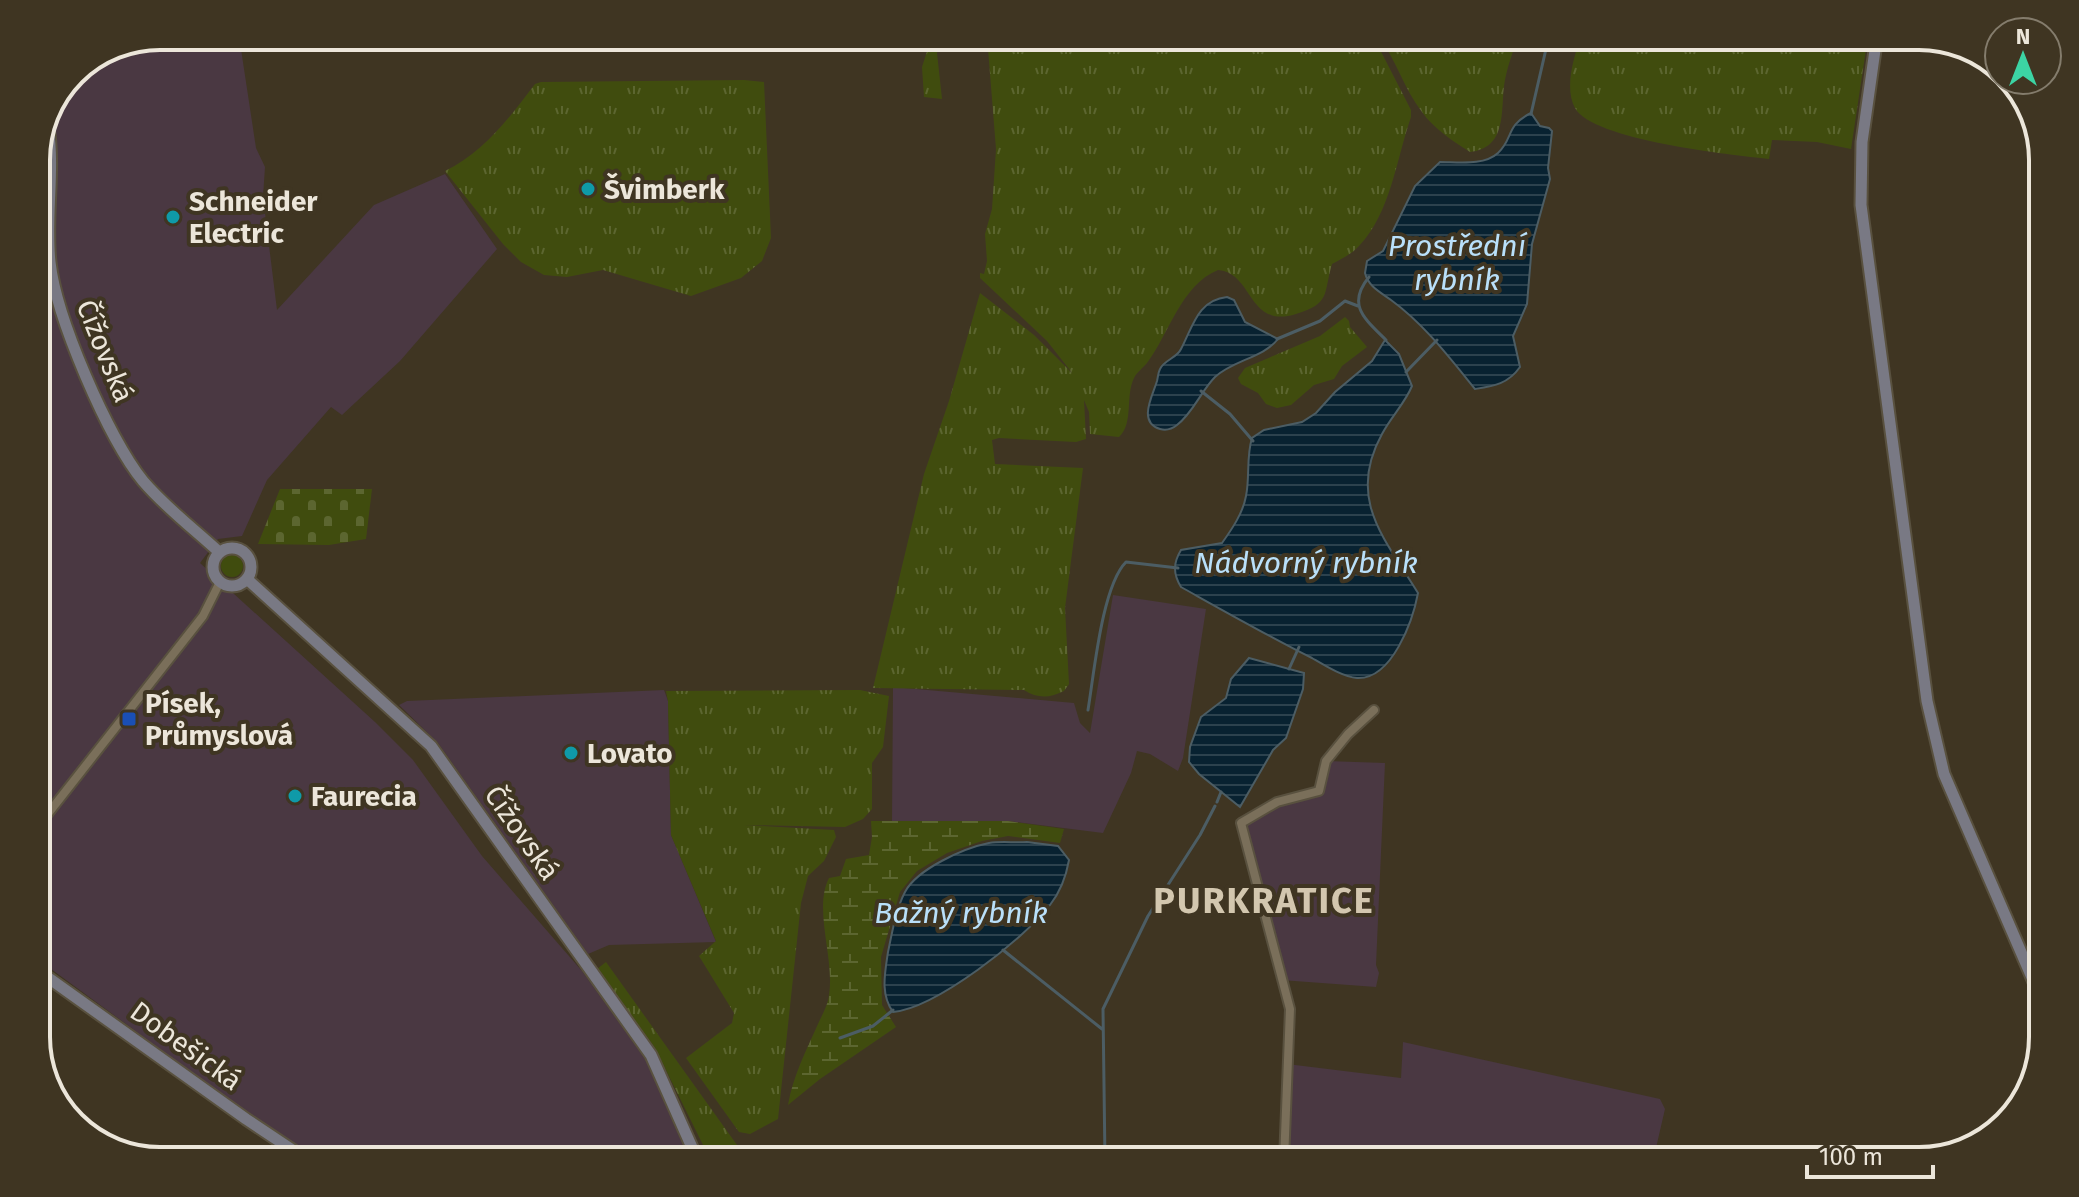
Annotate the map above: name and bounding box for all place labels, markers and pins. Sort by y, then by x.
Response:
place label: Švimberk [604,172,725,206]
marker: Švimberk [579,180,597,198]
place label: Schneider Electric [189,185,318,250]
marker: Schneider Electric [164,208,182,226]
place label: Písek, Průmyslová [145,687,293,752]
marker: Písek, Průmyslová [120,710,138,728]
place label: Lovato [587,737,673,770]
marker: Lovato [562,744,580,762]
place label: Faurecia [311,780,417,813]
marker: Faurecia [286,787,304,805]

